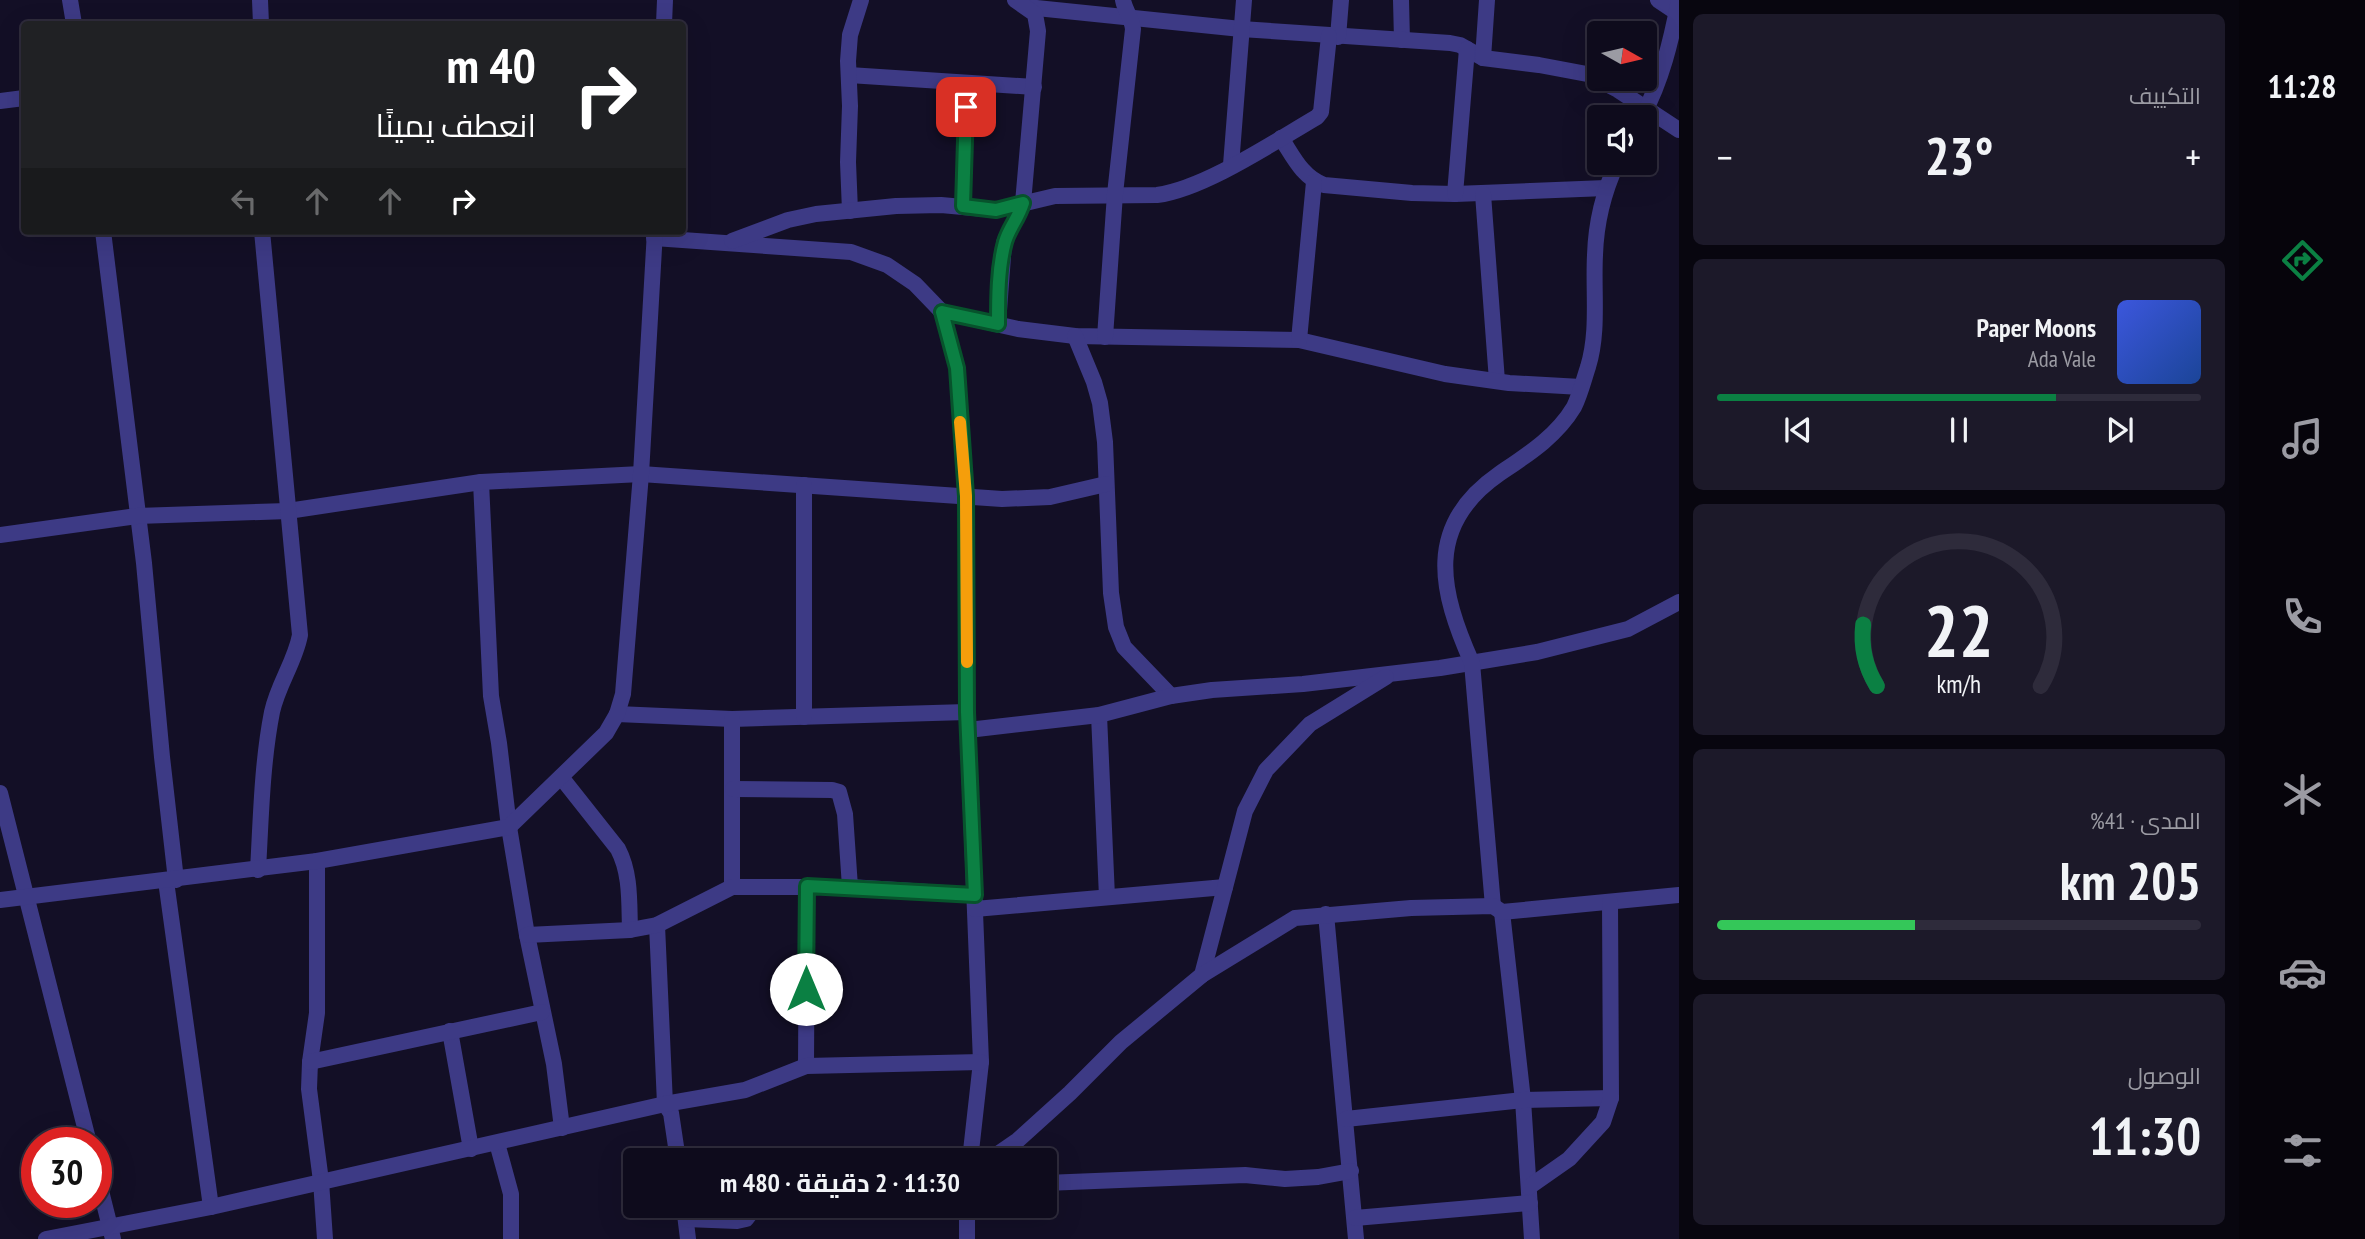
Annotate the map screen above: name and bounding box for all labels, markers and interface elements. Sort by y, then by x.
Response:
north arrow [1587,21,1657,91]
map controls [1587,21,1657,175]
text: 40 m [447,33,536,97]
icon: right [560,49,651,140]
text: 11:28 [2267,65,2337,107]
pin [936,77,996,137]
text: التكييف [2129,81,2201,110]
icon: arrive [947,88,985,126]
text: انعطف يمينًا [376,104,536,146]
button: sound [1587,105,1657,175]
text: 23° [1925,122,1993,189]
text: − [1717,132,1733,181]
text: + [2185,132,2201,181]
icon: left [225,182,263,220]
icon: ahead [298,182,336,220]
icon: ahead [371,182,409,220]
icon: right [444,182,482,220]
icon: directions [2278,236,2327,285]
text: Paper Moons [1977,311,2096,344]
text: Ada Vale [2028,344,2096,373]
icon: previous [1779,411,1817,449]
icon: pause [1940,411,1978,449]
icon: next [2101,411,2139,449]
icon: music [2278,414,2327,463]
text: 22 [1924,582,1994,676]
icon: phone [2278,592,2327,641]
text: km/h [1937,667,1981,699]
icon: climate [2278,770,2327,819]
text: المدى · 41% [2090,806,2201,835]
text: 205 km [2060,847,2201,914]
icon: car [2278,948,2327,997]
position arrow [769,952,843,1026]
text: الوصول [2128,1061,2201,1090]
text: 11:30 [2089,1102,2201,1169]
icon: filters [2278,1126,2327,1175]
speed limit sign: 30 [21,1127,112,1218]
text: 11:30 · 2 دقيقة · 480 m [720,1166,960,1199]

